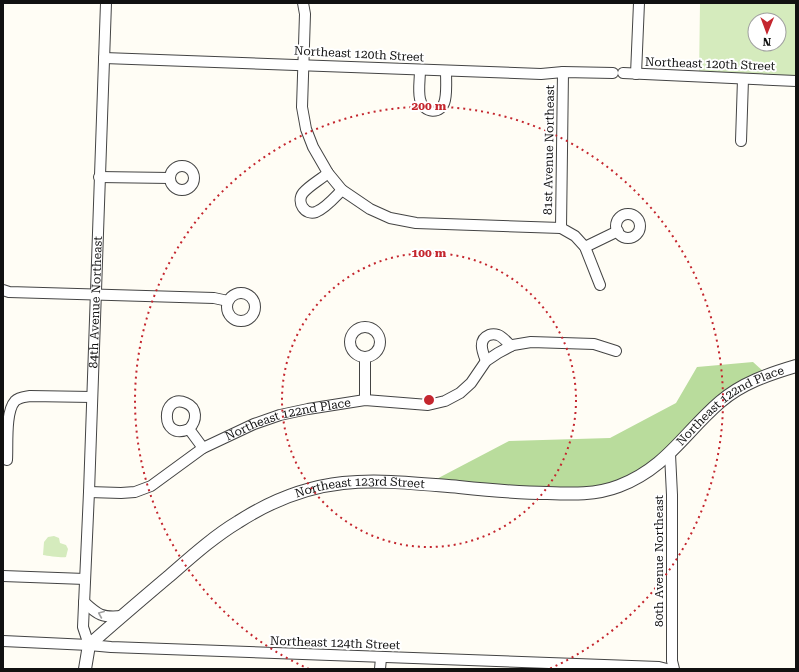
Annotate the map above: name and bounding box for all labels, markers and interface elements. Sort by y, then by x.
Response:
north arrow [747,12,787,52]
text: N [762,35,771,48]
street label: Northeast 120th Street [294,44,425,64]
street label: Northeast 120th Street [645,55,776,73]
street label: 81st Avenue Northeast [541,84,557,215]
text: 200 m [412,99,447,113]
street label: 84th Avenue Northeast [86,235,105,369]
text: 100 m [412,246,447,260]
street label: Northeast 122nd Place [674,363,786,449]
centre of rings [422,393,436,407]
street label: Northeast 122nd Place [223,395,352,444]
street label: Northeast 123rd Street [293,474,426,501]
street label: 80th Avenue Northeast [652,494,666,627]
one-way arrow [98,611,105,619]
street label: Northeast 124th Street [270,634,401,652]

